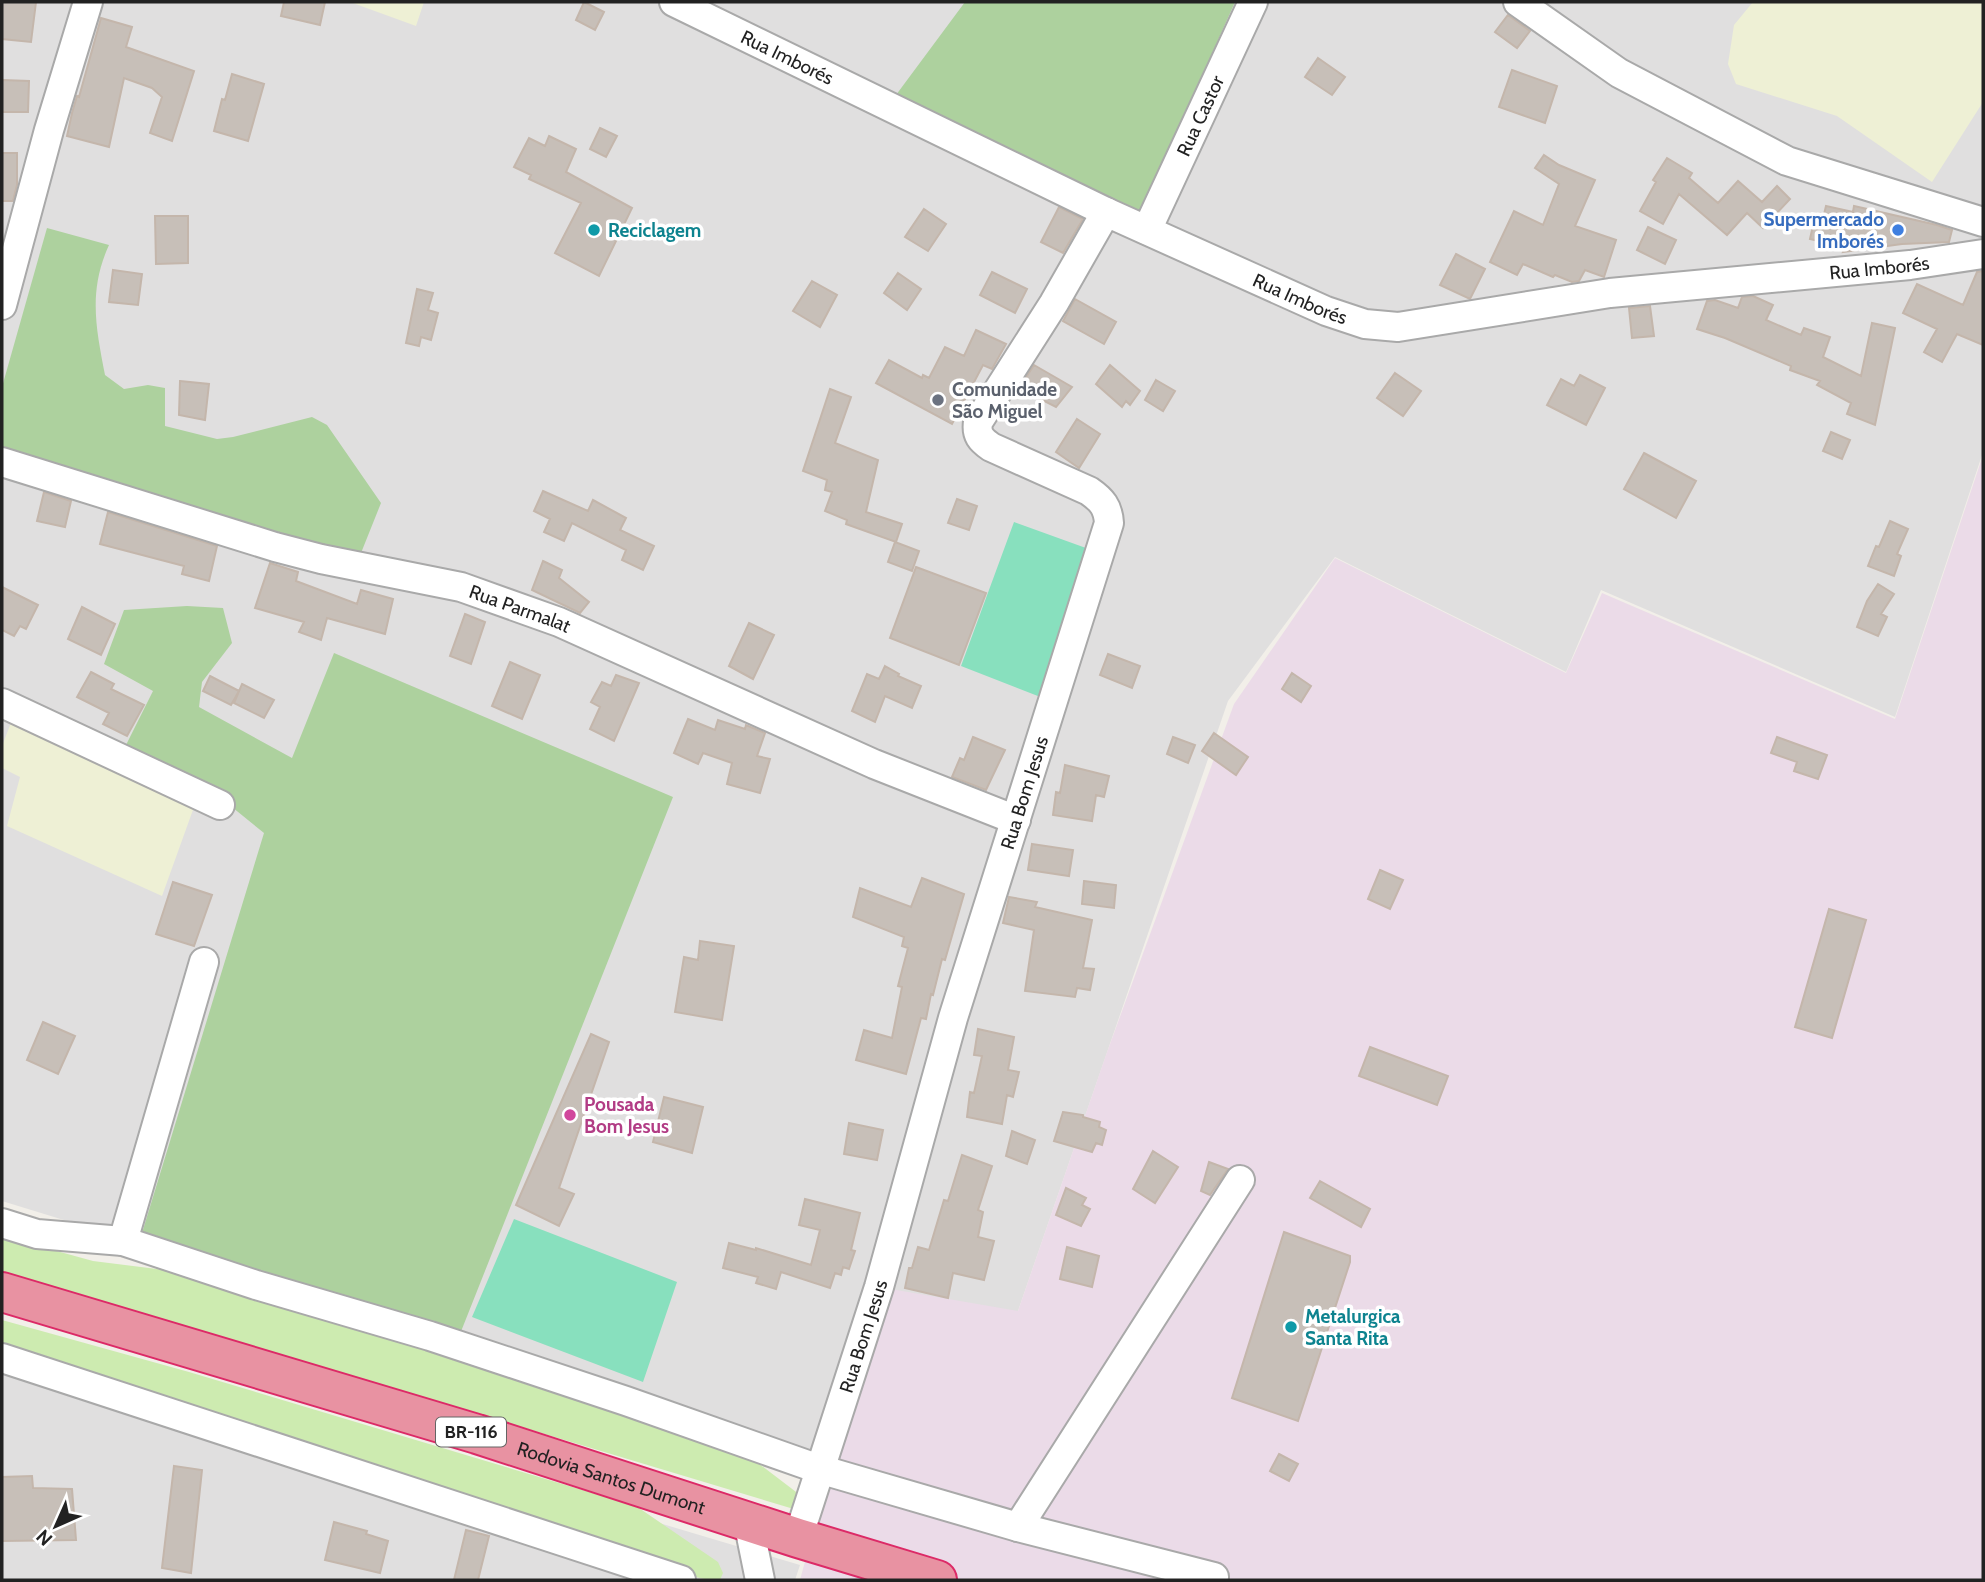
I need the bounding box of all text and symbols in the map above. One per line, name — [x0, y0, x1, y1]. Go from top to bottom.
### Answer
street label: Rua Imborés — [737, 25, 838, 89]
street label: Rua Castor — [1172, 72, 1229, 160]
place label: Supermercado Imborés — [1764, 208, 1884, 253]
place label: Reciclagem — [608, 219, 701, 242]
marker: Reciclagem — [586, 222, 602, 238]
marker: Supermercado Imborés — [1890, 222, 1906, 238]
street label: Rua Imborés — [1828, 251, 1931, 284]
street label: Rua Imborés — [1249, 268, 1350, 329]
place label: Comunidade São Miguel — [952, 378, 1057, 423]
marker: Comunidade São Miguel — [930, 392, 946, 408]
street label: Rua Parmalat — [466, 579, 575, 638]
street label: Rua Bom Jesus — [995, 733, 1053, 852]
place label: Pousada Bom Jesus — [584, 1093, 669, 1138]
marker: Pousada Bom Jesus — [562, 1107, 578, 1123]
street label: Rua Bom Jesus — [834, 1277, 892, 1396]
place label: Metalurgica Santa Rita — [1305, 1305, 1401, 1350]
marker: Metalurgica Santa Rita — [1283, 1319, 1299, 1335]
road number: BR-116 — [436, 1418, 506, 1447]
street label: Rodovia Santos Dumont — [514, 1436, 709, 1519]
north arrow — [21, 1491, 91, 1561]
text: N — [31, 1525, 57, 1551]

